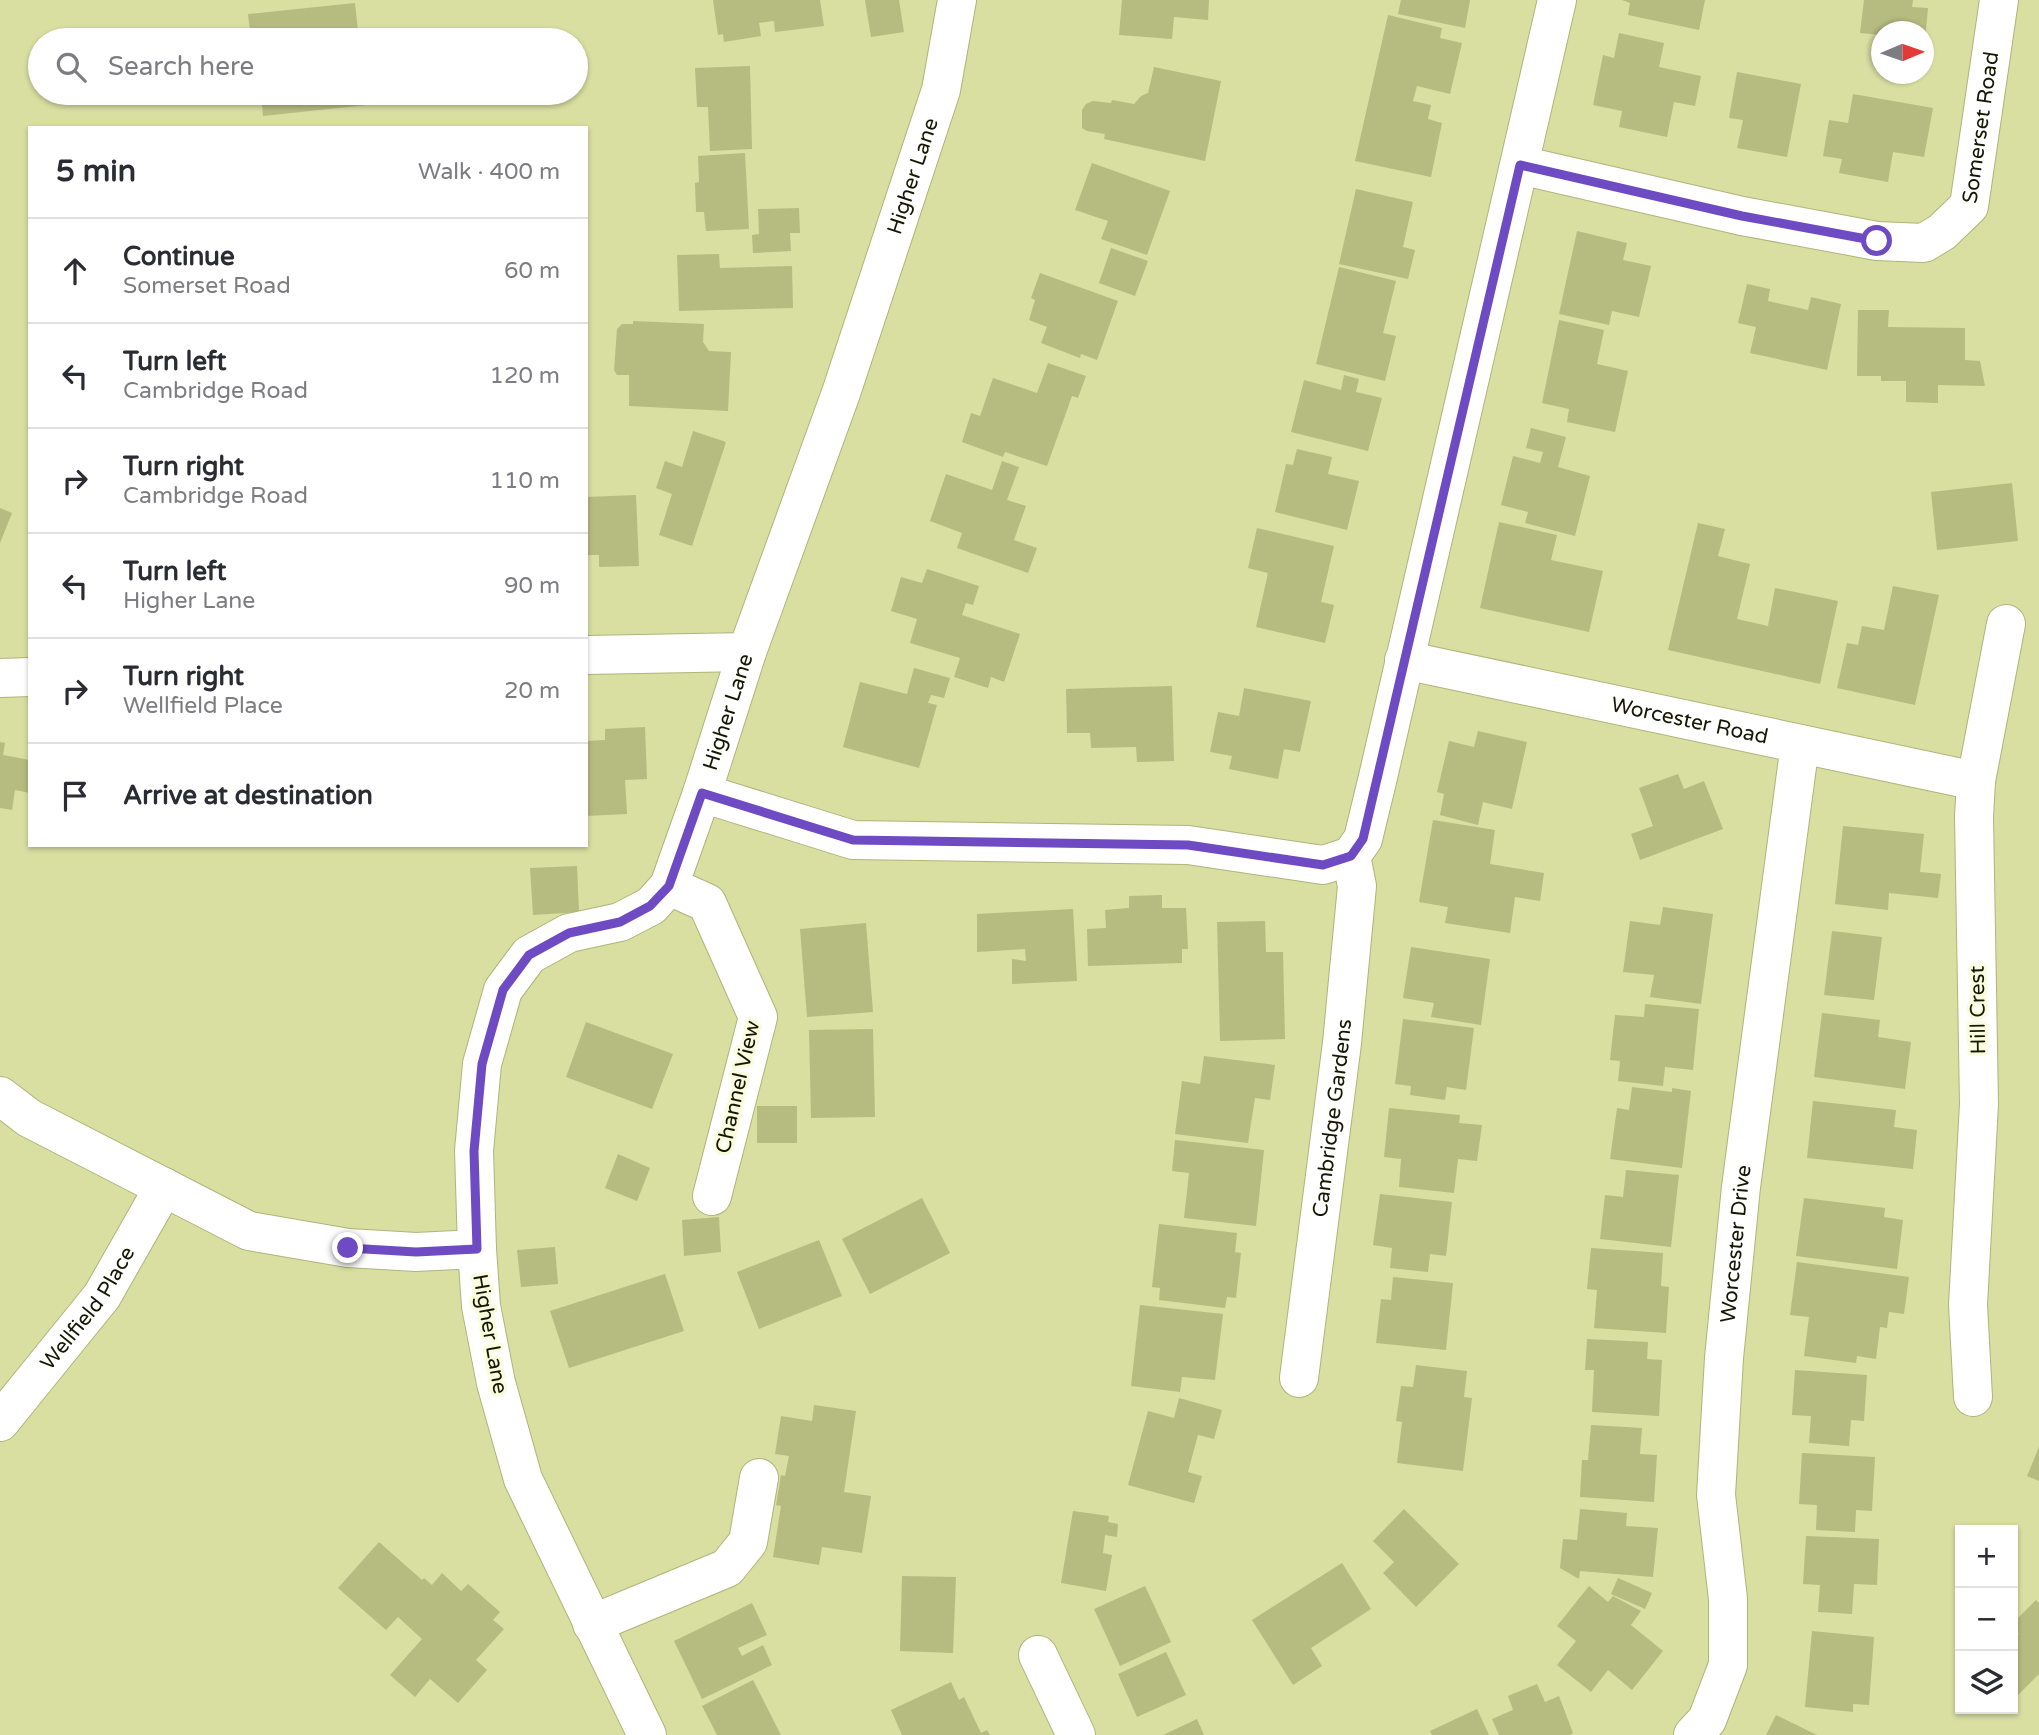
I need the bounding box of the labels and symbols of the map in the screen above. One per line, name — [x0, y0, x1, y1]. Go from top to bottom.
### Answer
north arrow — [1871, 21, 1934, 84]
street label: Somerset Road — [1957, 50, 2004, 205]
street label: Higher Lane — [882, 115, 943, 237]
route start — [1861, 225, 1892, 256]
street label: Higher Lane — [698, 650, 758, 773]
street label: Worcester Road — [1609, 692, 1770, 749]
street label: Hill Crest — [1965, 965, 1991, 1055]
street label: Channel View — [711, 1018, 765, 1156]
street label: Cambridge Gardens — [1307, 1018, 1357, 1219]
street label: Worcester Drive — [1715, 1163, 1756, 1324]
route end — [332, 1232, 363, 1263]
street label: Wellfield Place — [35, 1242, 140, 1375]
street label: Higher Lane — [467, 1272, 513, 1396]

